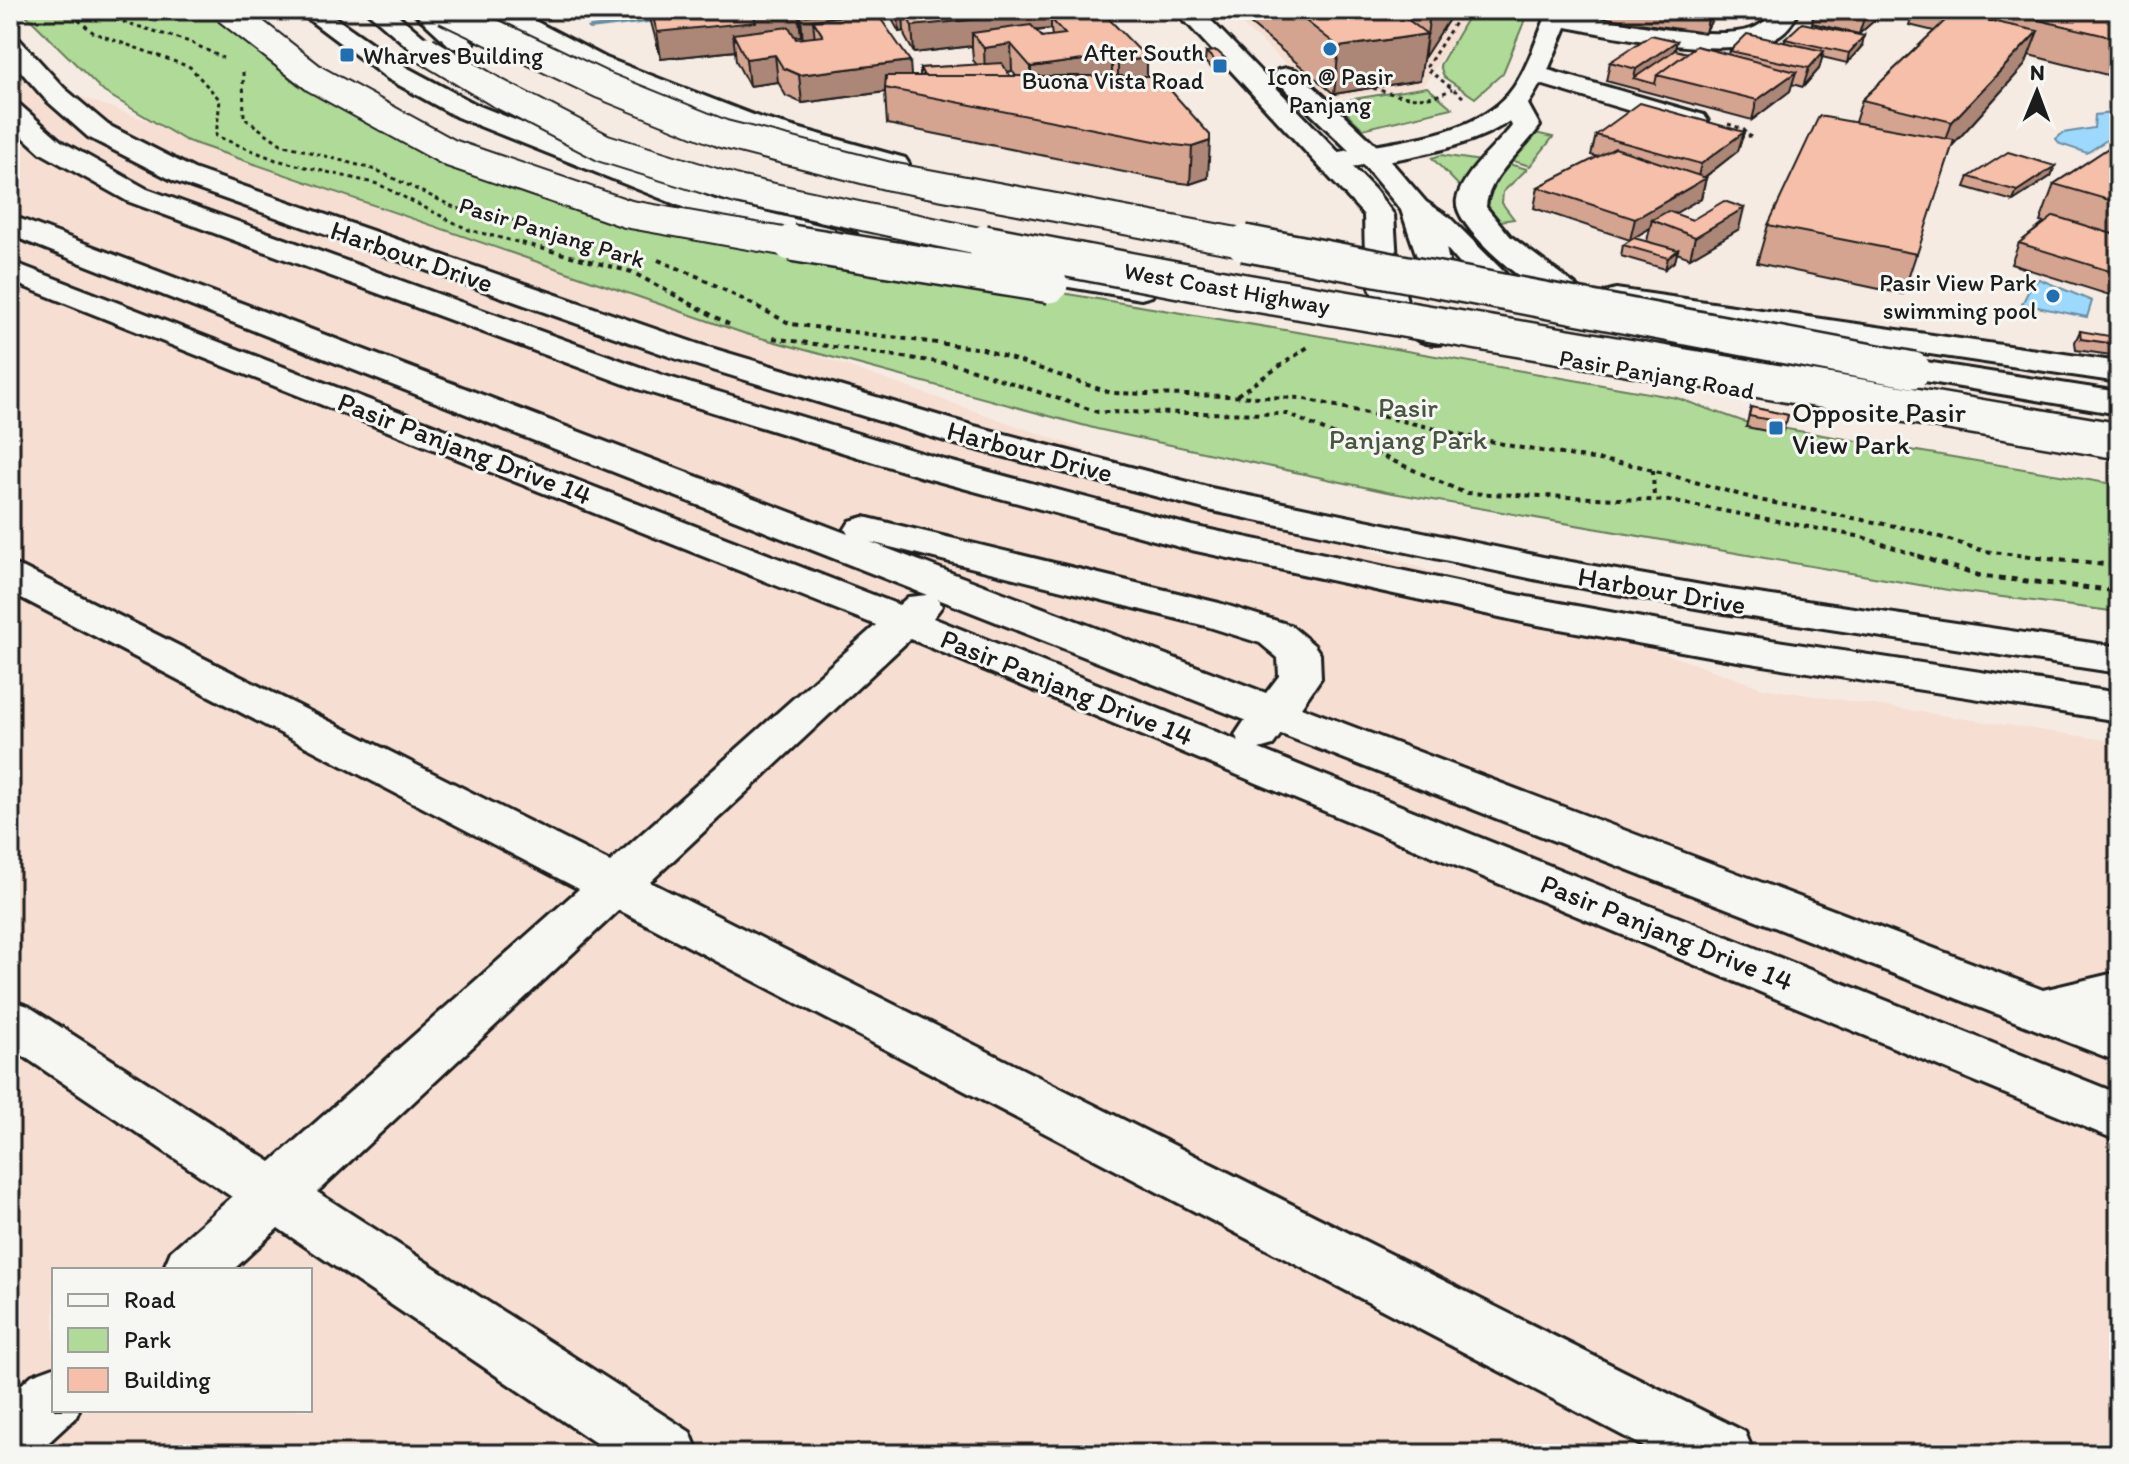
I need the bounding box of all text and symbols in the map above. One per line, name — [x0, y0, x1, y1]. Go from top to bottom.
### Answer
place label: After South Buona Vista Road — [1022, 38, 1204, 95]
marker: Icon @ Pasir Panjang — [1321, 40, 1339, 58]
place label: Wharves Building — [363, 41, 544, 70]
marker: Wharves Building — [338, 46, 356, 64]
north arrow — [1997, 52, 2077, 132]
marker: After South Buona Vista Road — [1211, 57, 1229, 75]
text: N — [2030, 59, 2045, 86]
place label: Icon @ Pasir Panjang — [1267, 62, 1393, 119]
street label: Pasir Panjang Park — [456, 190, 648, 274]
street label: Harbour Drive — [326, 212, 498, 300]
street label: West Coast Highway — [1122, 256, 1332, 320]
place label: Pasir View Park swimming pool — [1879, 268, 2037, 325]
marker: Pasir View Park swimming pool — [2044, 287, 2062, 305]
street label: Pasir Panjang Road — [1557, 343, 1757, 405]
street label: Pasir Panjang Drive 14 — [333, 384, 597, 512]
park label: Pasir Panjang Park — [1329, 390, 1488, 456]
place label: Opposite Pasir View Park — [1792, 395, 1966, 461]
street label: Harbour Drive — [944, 413, 1116, 489]
marker: Opposite Pasir View Park — [1767, 419, 1785, 437]
street label: Harbour Drive — [1575, 559, 1749, 621]
street label: Pasir Panjang Drive 14 — [936, 621, 1198, 753]
street label: Pasir Panjang Drive 14 — [1536, 866, 1798, 998]
legend — [52, 1268, 312, 1412]
text: Road — [124, 1285, 176, 1314]
text: Park — [124, 1325, 171, 1354]
text: Building — [124, 1365, 211, 1394]

